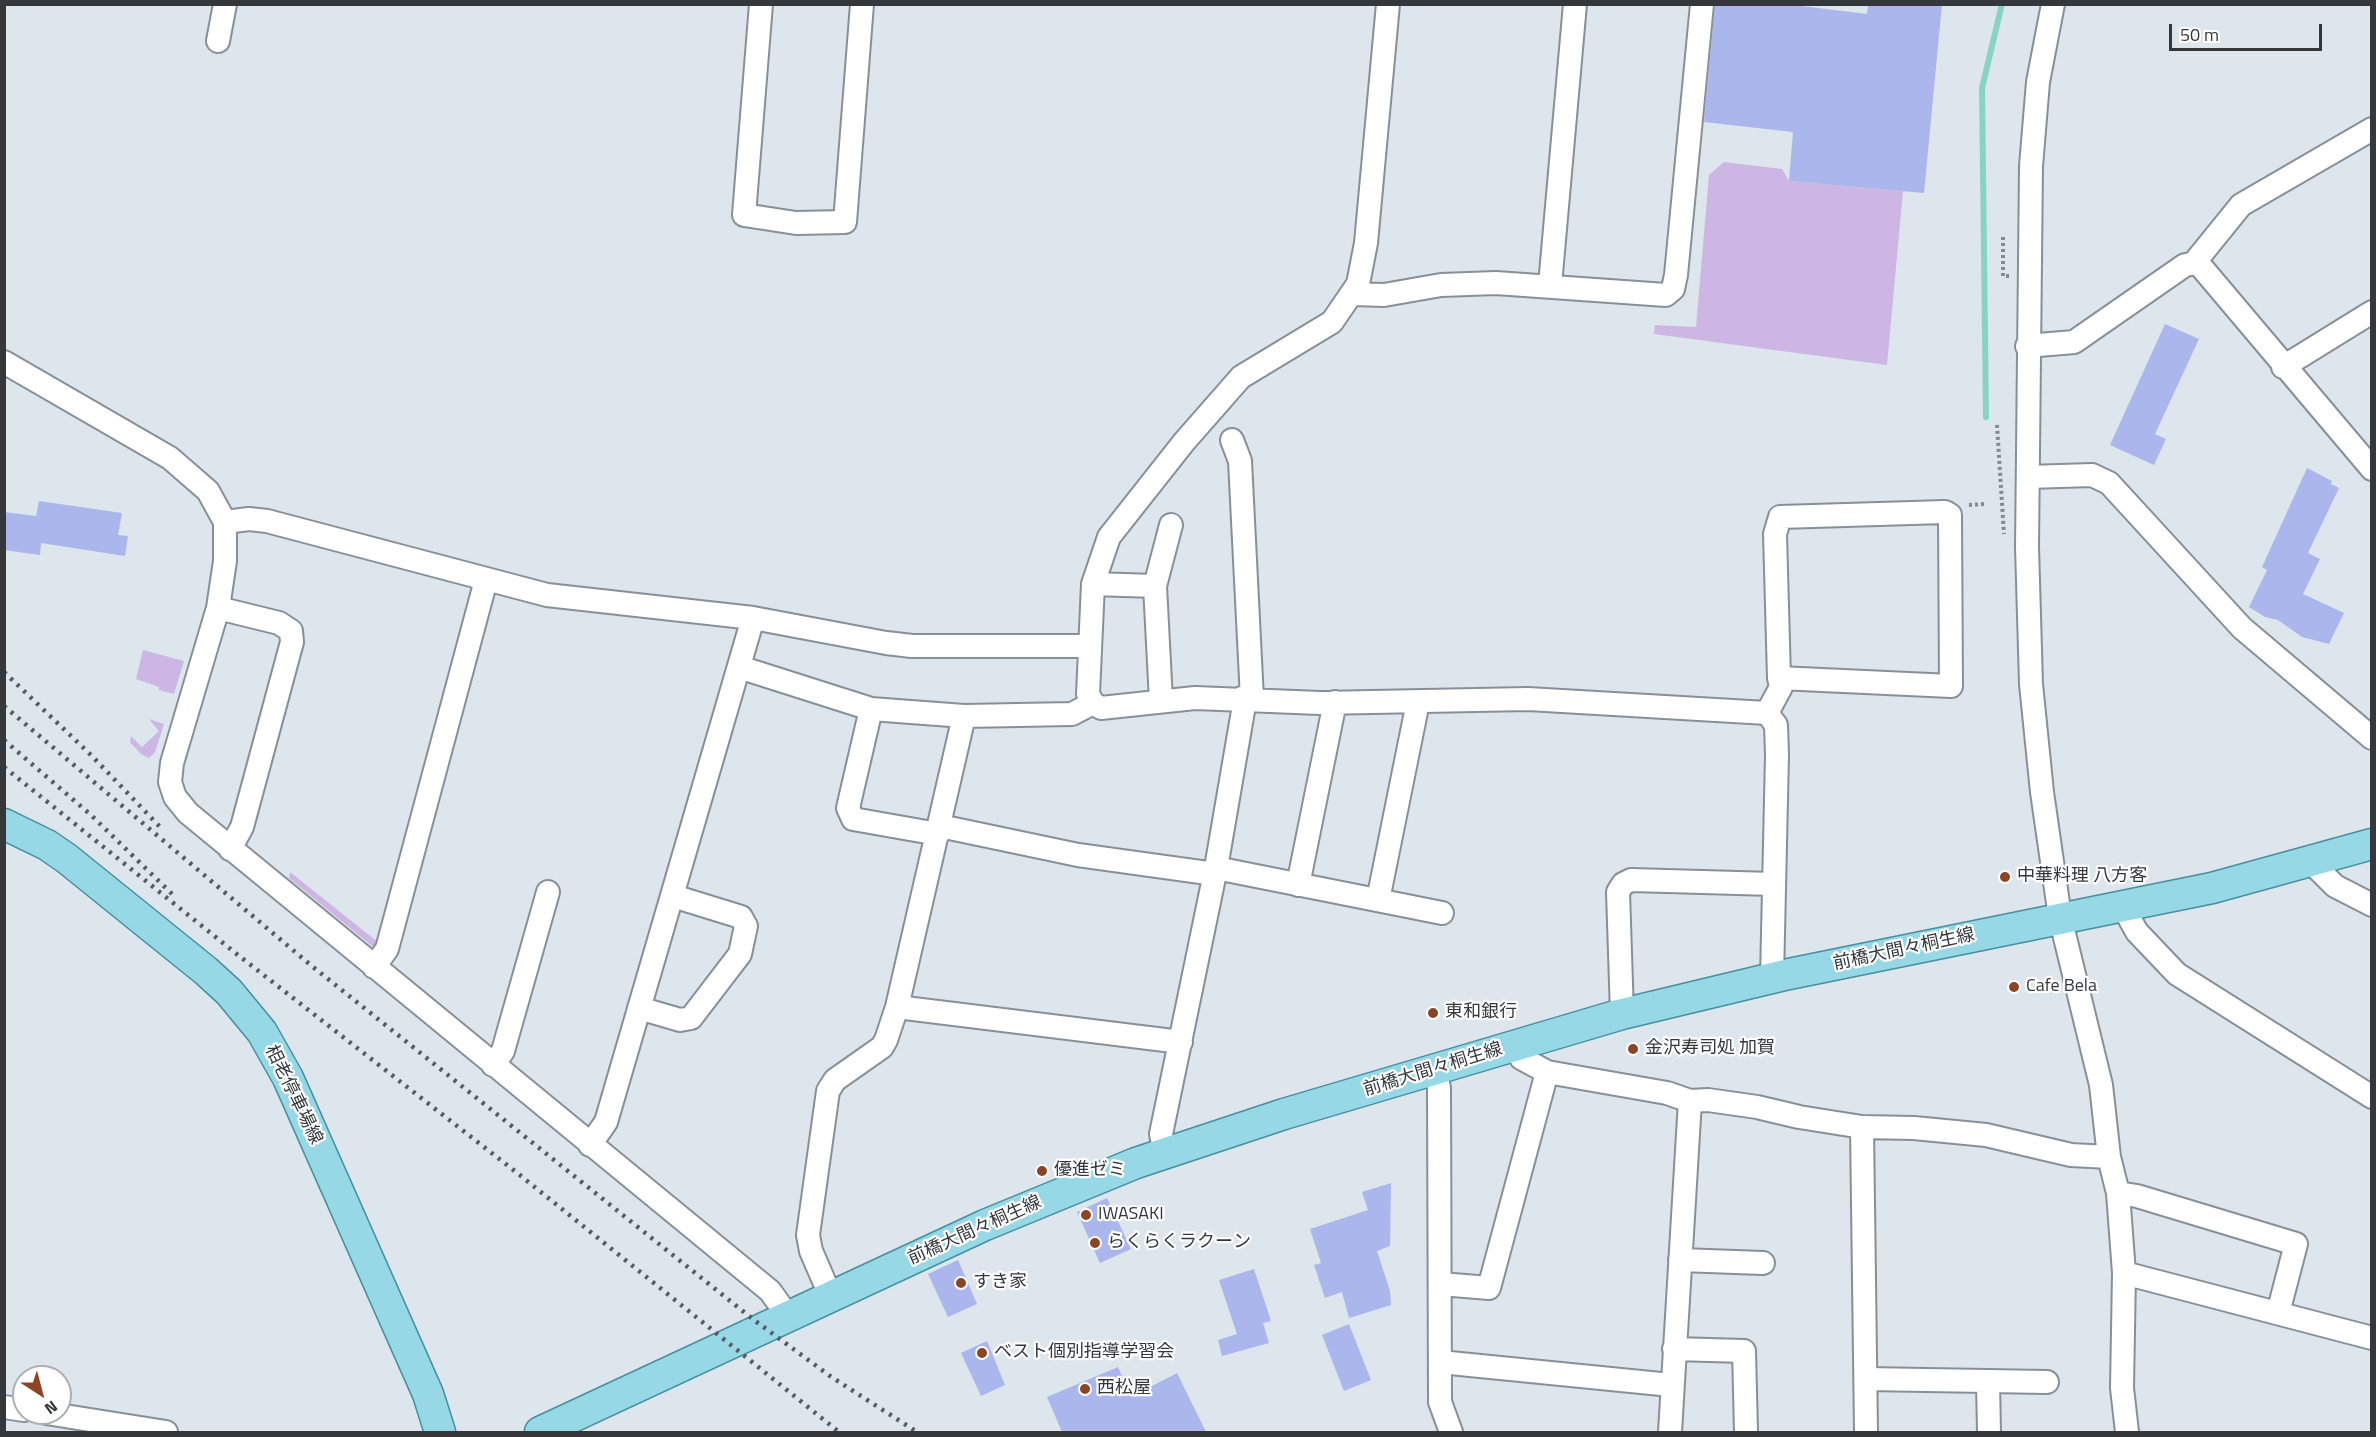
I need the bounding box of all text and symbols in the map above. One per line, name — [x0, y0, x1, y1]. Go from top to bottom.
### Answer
scale bar — [2172, 12, 2325, 50]
text: 50 m — [2180, 21, 2219, 48]
place label: 中華料理 八方客 — [2017, 866, 2147, 888]
marker: 中華料理 八方客 — [1998, 870, 2012, 884]
street label: 前橋大間々桐生線 — [1831, 924, 1977, 976]
place label: Cafe Bela — [2026, 976, 2097, 998]
marker: Cafe Bela — [2007, 980, 2021, 994]
place label: 東和銀行 — [1445, 1002, 1517, 1024]
marker: 東和銀行 — [1426, 1006, 1440, 1020]
place label: 金沢寿司処 加賀 — [1645, 1038, 1775, 1060]
street label: 前橋大間々桐生線 — [1361, 1039, 1505, 1101]
street label: 相老停車場線 — [260, 1042, 326, 1148]
marker: 金沢寿司処 加賀 — [1626, 1042, 1640, 1056]
place label: 優進ゼミ — [1054, 1160, 1126, 1182]
marker: 優進ゼミ — [1035, 1164, 1049, 1178]
street label: 前橋大間々桐生線 — [905, 1192, 1045, 1270]
place label: IWASAKI — [1098, 1204, 1164, 1226]
marker: IWASAKI — [1079, 1208, 1093, 1222]
place label: らくらくラクーン — [1107, 1232, 1251, 1254]
marker: らくらくラクーン — [1088, 1236, 1102, 1250]
place label: すき家 — [973, 1272, 1027, 1294]
marker: すき家 — [954, 1276, 968, 1290]
place label: ベスト個別指導学習会 — [994, 1342, 1174, 1364]
marker: ベスト個別指導学習会 — [975, 1346, 989, 1360]
north arrow — [12, 1365, 72, 1425]
place label: 西松屋 — [1097, 1378, 1151, 1400]
marker: 西松屋 — [1078, 1382, 1092, 1396]
text: N — [40, 1395, 63, 1421]

